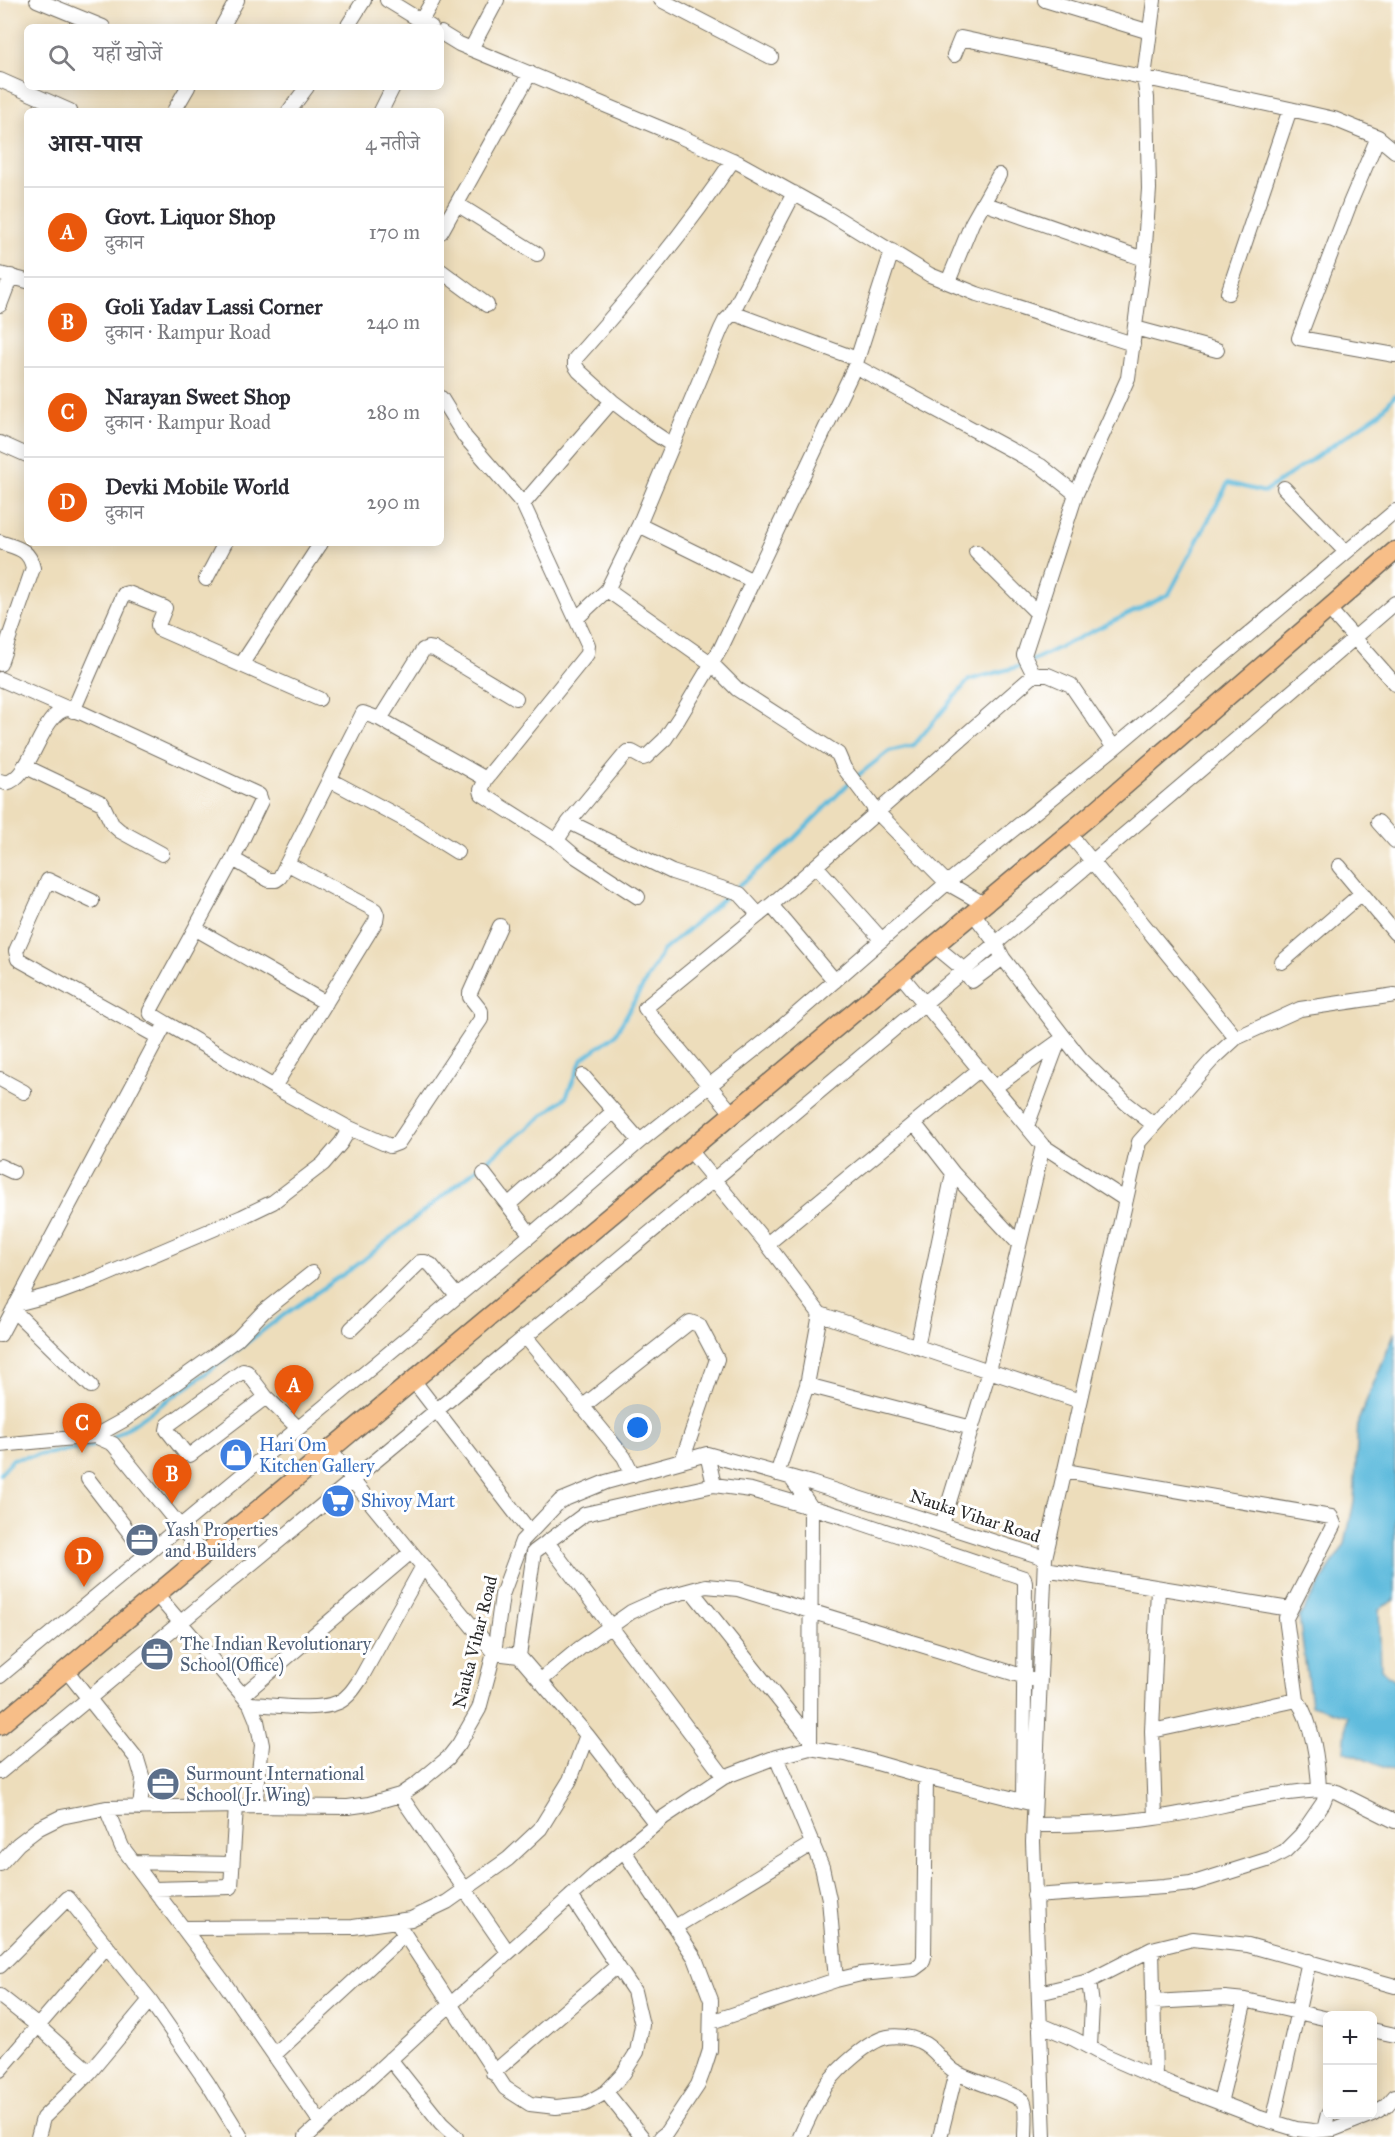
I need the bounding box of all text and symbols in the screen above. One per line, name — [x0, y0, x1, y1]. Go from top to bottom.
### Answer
search box — [24, 24, 444, 90]
text: यहाँ खोजें — [93, 40, 162, 67]
icon: search — [45, 41, 78, 74]
text: आस-पास — [48, 127, 141, 159]
text: 4 नतीजे — [365, 131, 420, 155]
text: Govt. Liquor Shop — [105, 203, 276, 230]
text: A — [61, 220, 74, 244]
text: 170 m — [369, 220, 420, 244]
text: दुकान — [105, 230, 144, 254]
text: Goli Yadav Lassi Corner — [105, 293, 323, 320]
text: B — [61, 310, 74, 334]
text: 240 m — [366, 310, 420, 334]
text: दुकान · Rampur Road — [105, 320, 271, 344]
text: Narayan Sweet Shop — [105, 383, 291, 410]
text: C — [61, 400, 74, 424]
text: 280 m — [367, 400, 420, 424]
text: दुकान · Rampur Road — [105, 410, 271, 434]
text: Devki Mobile World — [105, 473, 289, 500]
text: D — [60, 490, 75, 514]
text: 290 m — [367, 490, 420, 514]
text: दुकान — [105, 500, 144, 524]
pin: A — [274, 1366, 314, 1415]
pin: C — [62, 1404, 101, 1453]
your location — [623, 1413, 652, 1442]
place label: Hari Om Kitchen Gallery — [259, 1434, 375, 1477]
shop icon: Hari Om Kitchen Gallery — [218, 1437, 254, 1473]
pin: B — [152, 1454, 192, 1504]
supermarket icon: Shivoy Mart — [320, 1483, 356, 1519]
street label: Nauka Vihar Road — [907, 1485, 1043, 1547]
place label: Shivoy Mart — [361, 1490, 456, 1512]
place label: Yash Properties and Builders — [165, 1519, 278, 1562]
office icon: Yash Properties and Builders — [124, 1522, 160, 1558]
pin: D — [64, 1538, 104, 1587]
street label: Nauka Vihar Road — [448, 1573, 502, 1711]
place label: The Indian Revolutionary School(Office) — [180, 1633, 372, 1677]
office icon: The Indian Revolutionary School(Office) — [139, 1636, 175, 1672]
place label: Surmount International School(Jr. Wing) — [186, 1763, 365, 1807]
office icon: Surmount International School(Jr. Wing) — [145, 1766, 181, 1802]
map controls — [1323, 2011, 1377, 2119]
button: + — [1323, 2011, 1377, 2065]
button: − — [1323, 2065, 1377, 2119]

